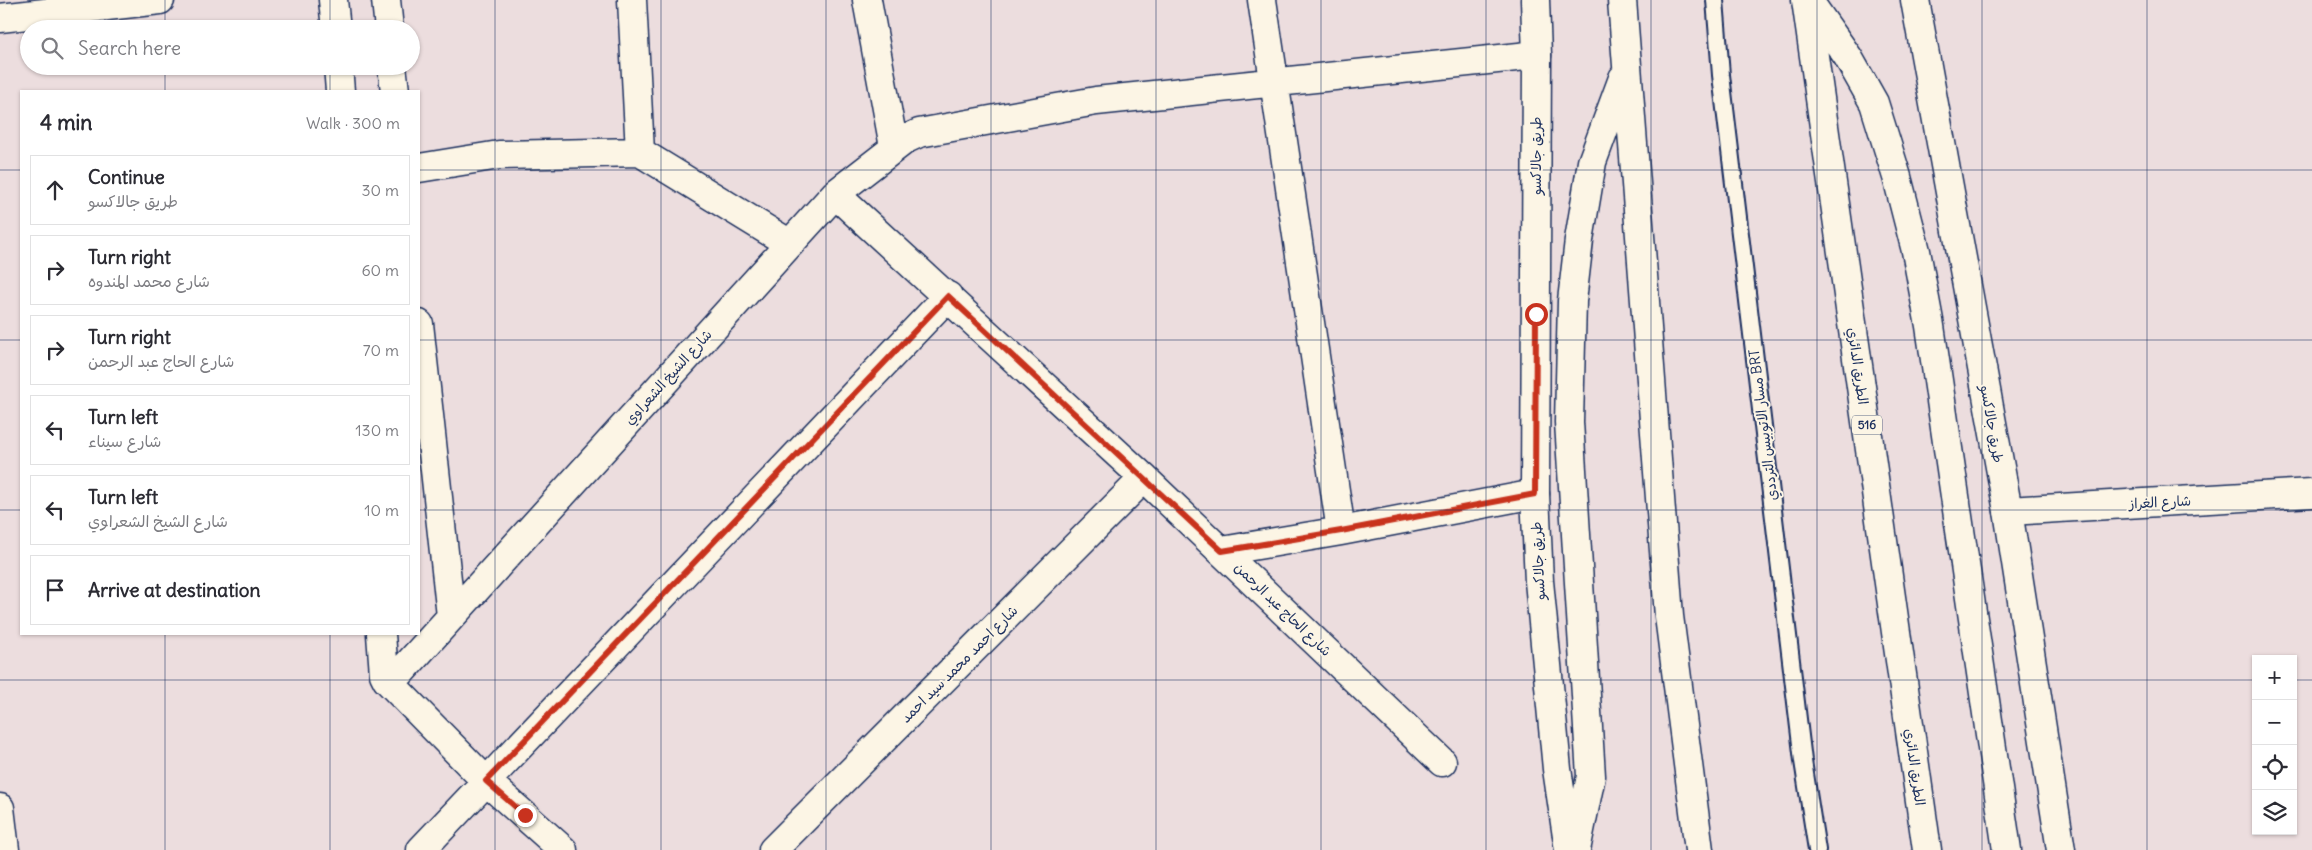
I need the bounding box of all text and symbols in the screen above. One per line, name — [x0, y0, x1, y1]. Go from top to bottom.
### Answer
search box — [20, 20, 420, 75]
icon: search — [38, 34, 66, 62]
text: Search here — [78, 36, 181, 60]
text: 4 min — [40, 109, 92, 136]
text: Walk · 300 m — [306, 113, 400, 133]
street label: طريق جالاكسو — [1527, 117, 1545, 196]
text: Continue — [88, 165, 165, 189]
icon: ahead — [41, 176, 69, 204]
text: 30 m — [362, 180, 399, 200]
text: طريق جالاكسو — [88, 191, 178, 211]
text: Turn right — [88, 245, 171, 269]
icon: right — [41, 256, 69, 284]
text: 60 m — [361, 260, 399, 280]
text: شارع محمد المندوه — [88, 271, 210, 291]
route start — [1525, 303, 1548, 326]
text: Turn right — [88, 325, 171, 349]
street label: شارع الشيخ الشعراوي — [620, 325, 717, 430]
street label: الطريق الدائري — [1842, 326, 1872, 406]
icon: right — [41, 336, 69, 364]
text: 70 m — [363, 340, 399, 360]
street label: مسار الاتوبيس الترددي BRT — [1745, 348, 1783, 502]
text: شارع الحاج عبد الرحمن — [88, 351, 234, 371]
street label: طريق جالاكسو — [1976, 383, 2008, 464]
text: Turn left — [88, 405, 158, 429]
icon: left — [41, 416, 69, 444]
road number: 516 — [1852, 416, 1882, 434]
text: 130 m — [355, 420, 399, 440]
text: شارع سيناء — [88, 431, 161, 451]
text: Turn left — [88, 485, 158, 509]
street label: شارع الغراز — [2127, 491, 2192, 514]
icon: left — [41, 496, 69, 524]
text: 10 m — [364, 500, 399, 520]
text: شارع الشيخ الشعراوي — [88, 511, 228, 531]
street label: طريق جالاكسو — [1527, 521, 1549, 602]
street label: شارع الحاج عبد الرحمن — [1230, 558, 1335, 661]
icon: arrive — [41, 576, 69, 604]
text: Arrive at destination — [88, 578, 261, 602]
street label: شارع احمد محمد سيد احمد — [896, 601, 1022, 727]
map controls — [2252, 655, 2297, 835]
button: + — [2252, 655, 2297, 700]
button: − — [2252, 700, 2297, 745]
street label: الطريق الدائري — [1899, 727, 1929, 807]
button: locate — [2252, 745, 2297, 790]
button: layers — [2252, 790, 2297, 835]
route end — [514, 804, 537, 827]

